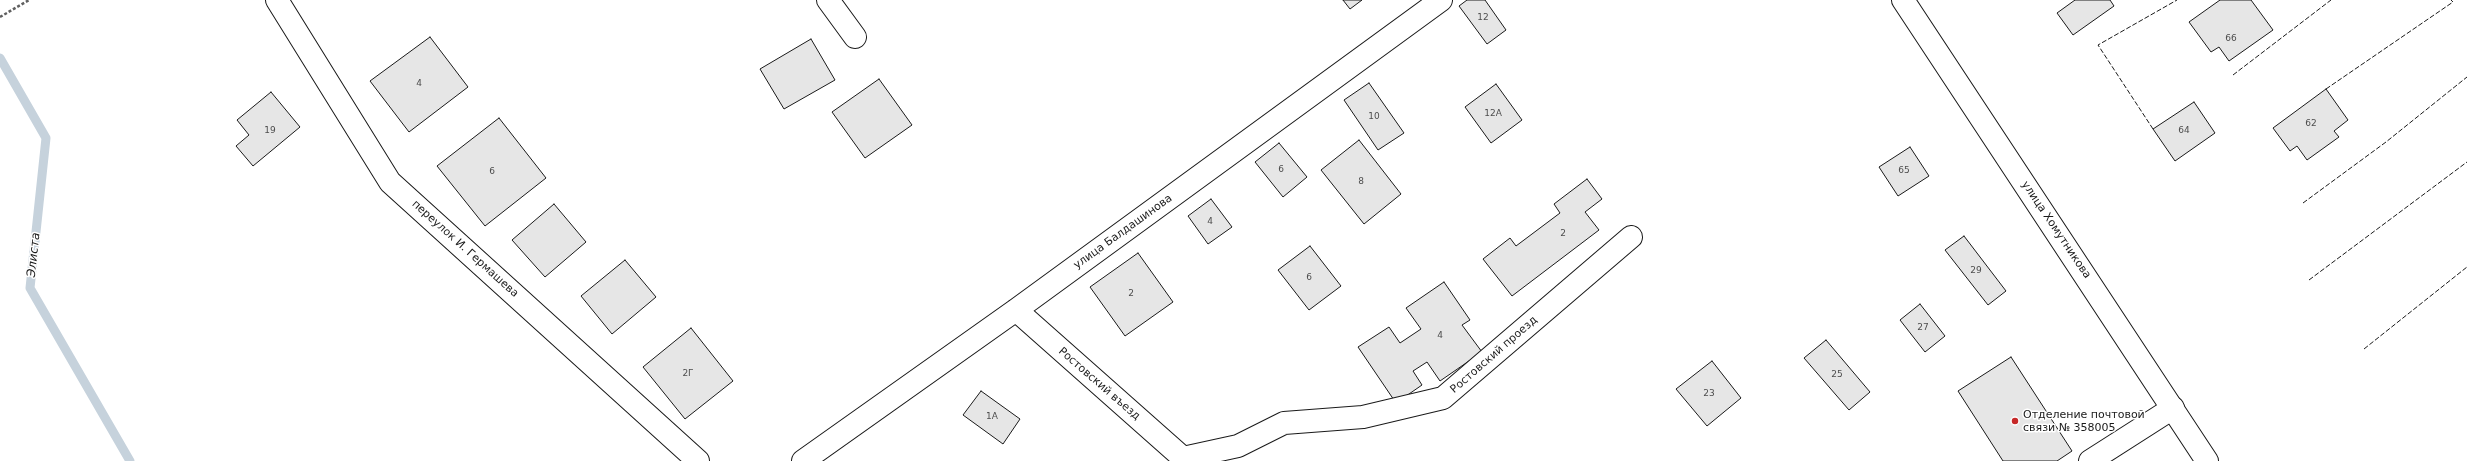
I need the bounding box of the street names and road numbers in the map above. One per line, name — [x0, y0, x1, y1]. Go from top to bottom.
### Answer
street label: улица Хомутникова — [2018, 179, 2094, 281]
street label: улица Балдашинова — [1071, 192, 1175, 272]
street label: переулок И. Гермашева — [409, 198, 521, 300]
street label: Ростовский проезд — [1448, 314, 1540, 396]
street label: Ростовский въезд — [1055, 345, 1143, 423]

